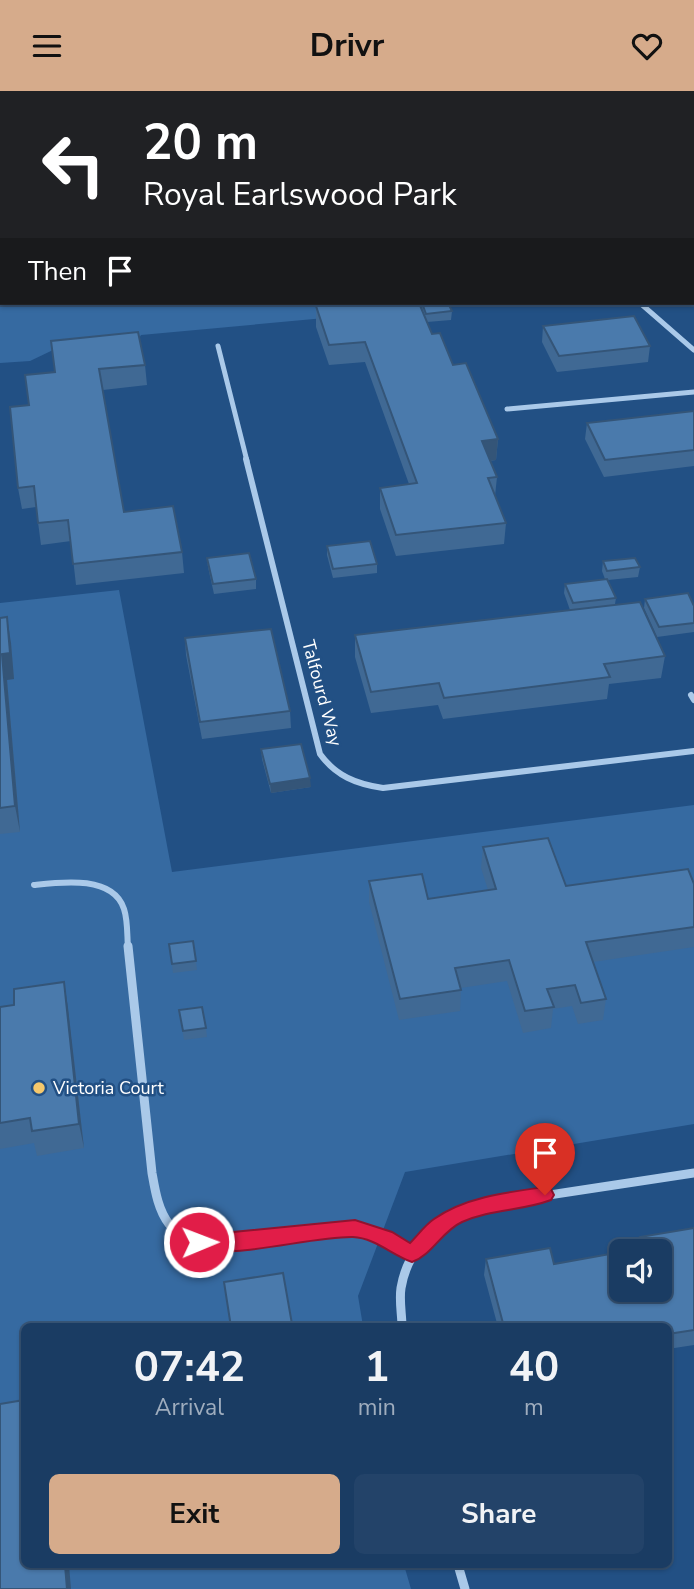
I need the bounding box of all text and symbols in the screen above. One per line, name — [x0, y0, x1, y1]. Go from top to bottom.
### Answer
text: Drivr — [310, 24, 384, 67]
icon: menu — [28, 27, 66, 65]
icon: heart — [628, 27, 666, 65]
text: 20 m — [143, 109, 258, 176]
icon: left — [28, 119, 119, 210]
text: Royal Earlswood Park — [143, 173, 457, 216]
icon: arrive — [101, 252, 139, 290]
text: Then — [28, 254, 87, 289]
street label: Talfourd Way — [296, 637, 348, 749]
place label: Victoria Court — [52, 1076, 164, 1100]
marker: Victoria Court — [31, 1080, 47, 1096]
pin — [515, 1123, 575, 1195]
icon: arrive — [526, 1134, 564, 1172]
position arrow — [162, 1205, 236, 1279]
map controls — [609, 1239, 672, 1302]
button: sound — [609, 1239, 672, 1302]
text: 07:42 — [134, 1339, 245, 1396]
text: 1 — [364, 1339, 389, 1396]
text: 40 — [509, 1339, 559, 1396]
text: Arrival — [155, 1392, 224, 1423]
text: min — [358, 1392, 396, 1423]
text: m — [524, 1392, 544, 1423]
button: Exit — [49, 1474, 340, 1554]
button: Share — [354, 1474, 644, 1554]

